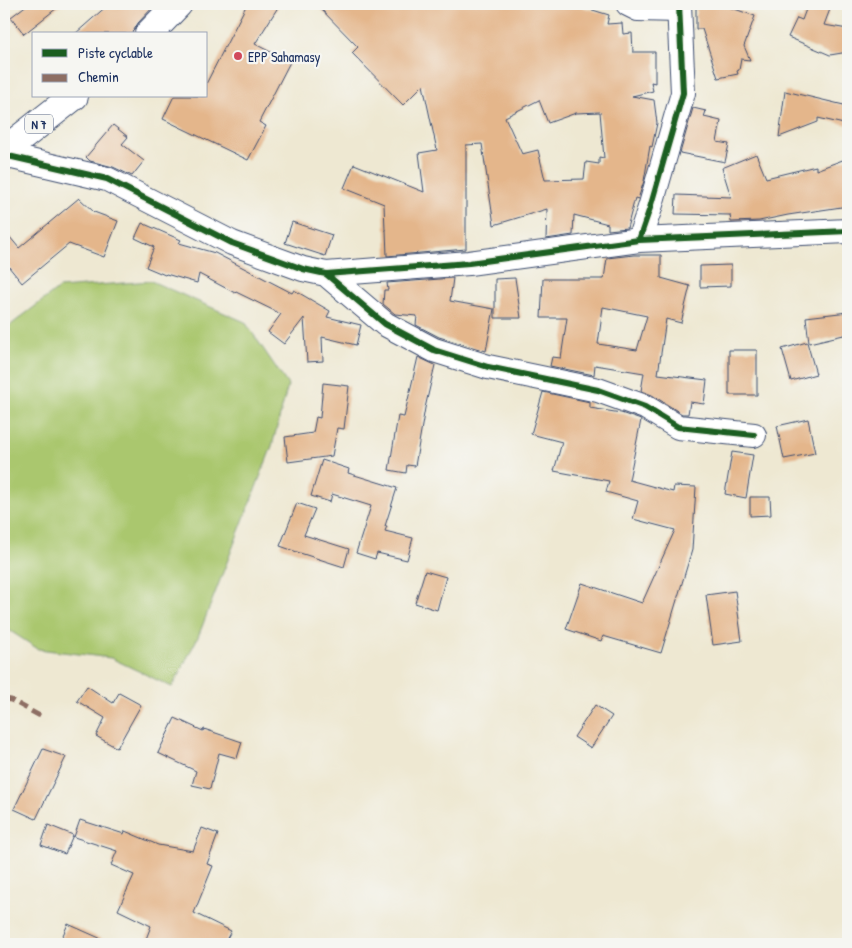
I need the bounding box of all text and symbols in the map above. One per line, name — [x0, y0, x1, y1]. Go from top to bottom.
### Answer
legend — [32, 32, 208, 98]
text: Piste cyclable — [78, 42, 153, 63]
place label: EPP Sahamasy — [248, 47, 321, 67]
marker: EPP Sahamasy — [232, 50, 244, 62]
text: Chemin — [78, 66, 119, 87]
road number: N 7 — [25, 115, 53, 134]

